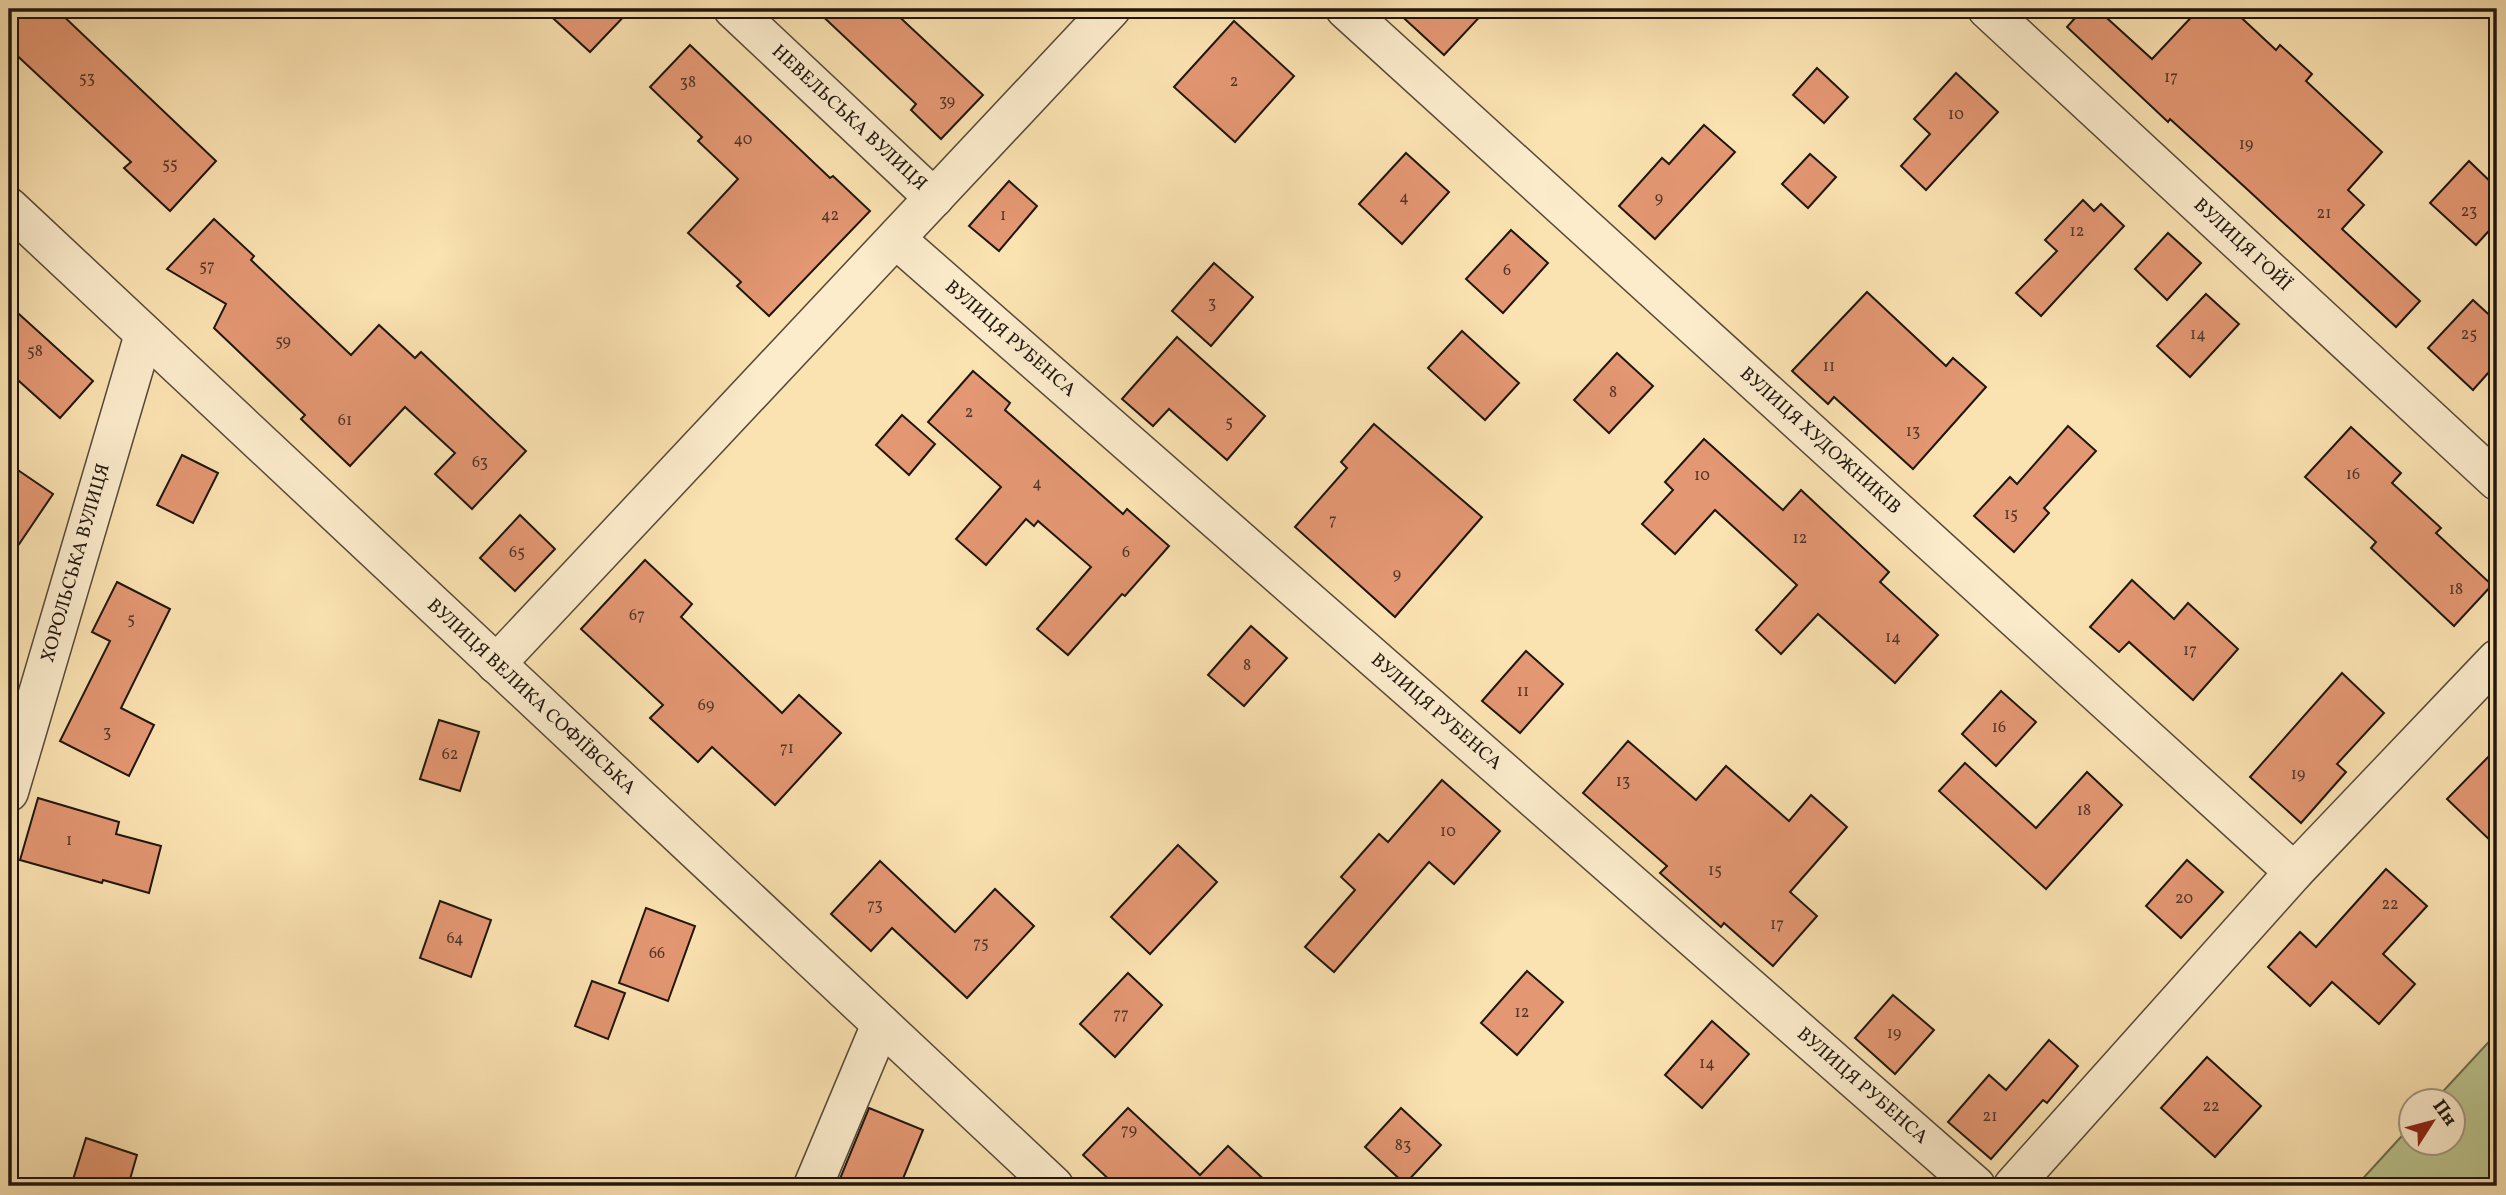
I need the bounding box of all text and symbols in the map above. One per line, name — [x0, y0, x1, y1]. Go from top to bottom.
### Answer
street label: НЕВЕЛЬСЬКА ВУЛИЦЯ — [766, 39, 932, 197]
house number: 17 — [2164, 67, 2178, 89]
house number: 53 — [79, 68, 95, 90]
house number: 2 — [1230, 71, 1238, 93]
house number: 38 — [680, 72, 696, 94]
house number: 39 — [939, 91, 955, 113]
house number: 10 — [1948, 104, 1964, 126]
house number: 40 — [734, 129, 752, 151]
house number: 19 — [2239, 134, 2253, 156]
house number: 55 — [162, 154, 178, 176]
house number: 4 — [1399, 187, 1409, 209]
house number: 9 — [1655, 188, 1663, 210]
street label: ВУЛИЦЯ ГОЙЇ — [2187, 193, 2297, 297]
house number: 23 — [2461, 201, 2477, 223]
house number: 21 — [2317, 203, 2331, 225]
house number: 42 — [821, 205, 839, 227]
house number: 1 — [1000, 205, 1006, 227]
house number: 12 — [2070, 221, 2084, 243]
house number: 57 — [199, 256, 215, 278]
house number: 6 — [1503, 260, 1511, 282]
street label: ВУЛИЦЯ РУБЕНСА — [939, 275, 1081, 403]
house number: 3 — [1208, 293, 1216, 315]
house number: 14 — [2190, 324, 2206, 346]
house number: 25 — [2461, 324, 2477, 346]
house number: 59 — [275, 331, 291, 353]
house number: 58 — [27, 341, 43, 363]
house number: 11 — [1823, 356, 1835, 378]
street label: ВУЛИЦЯ ХУДОЖНИКІВ — [1734, 361, 1906, 521]
house number: 8 — [1609, 382, 1617, 404]
house number: 2 — [965, 402, 973, 424]
house number: 61 — [338, 410, 352, 432]
house number: 5 — [1225, 412, 1233, 434]
house number: 13 — [1906, 421, 1920, 443]
house number: 63 — [472, 452, 488, 474]
street label: ХОРОЛЬСЬКА ВУЛИЦЯ — [35, 460, 117, 666]
house number: 16 — [2346, 464, 2360, 486]
house number: 10 — [1694, 465, 1710, 487]
house number: 4 — [1032, 473, 1042, 495]
house number: 15 — [2004, 504, 2018, 526]
house number: 7 — [1329, 510, 1337, 532]
house number: 12 — [1793, 528, 1807, 550]
house number: 65 — [509, 542, 525, 564]
house number: 6 — [1122, 542, 1130, 564]
house number: 9 — [1393, 564, 1401, 586]
house number: 18 — [2449, 579, 2463, 601]
street label: ВУЛИЦЯ ВЕЛИКА СОФІЇВСЬКА — [421, 593, 641, 801]
house number: 67 — [629, 605, 645, 627]
house number: 5 — [127, 609, 135, 631]
house number: 14 — [1885, 627, 1901, 649]
house number: 17 — [2183, 640, 2197, 662]
street label: ВУЛИЦЯ РУБЕНСА — [1365, 648, 1507, 776]
house number: 8 — [1243, 655, 1251, 677]
house number: 11 — [1517, 681, 1529, 703]
house number: 69 — [698, 695, 714, 717]
house number: 16 — [1992, 717, 2006, 739]
house number: 3 — [103, 722, 111, 744]
house number: 71 — [780, 738, 794, 760]
house number: 62 — [442, 744, 458, 766]
house number: 19 — [2291, 764, 2305, 786]
house number: 13 — [1616, 771, 1630, 793]
house number: 18 — [2077, 800, 2091, 822]
house number: 10 — [1440, 821, 1456, 843]
house number: 1 — [66, 830, 72, 852]
house number: 15 — [1708, 860, 1722, 882]
house number: 20 — [2175, 888, 2193, 910]
house number: 22 — [2381, 894, 2399, 916]
house number: 73 — [867, 895, 883, 917]
house number: 17 — [1770, 914, 1784, 936]
house number: 64 — [446, 928, 464, 950]
house number: 75 — [973, 933, 989, 955]
house number: 66 — [649, 943, 665, 965]
house number: 12 — [1515, 1002, 1529, 1024]
house number: 77 — [1113, 1004, 1129, 1026]
street label: ВУЛИЦЯ РУБЕНСА — [1791, 1022, 1933, 1150]
house number: 19 — [1887, 1023, 1901, 1045]
house number: 14 — [1699, 1053, 1715, 1075]
north arrow — [2398, 1086, 2468, 1156]
text: Пн — [2426, 1095, 2463, 1132]
house number: 22 — [2202, 1096, 2220, 1118]
house number: 21 — [1983, 1106, 1997, 1128]
house number: 79 — [1121, 1120, 1137, 1142]
house number: 83 — [1395, 1135, 1411, 1157]

